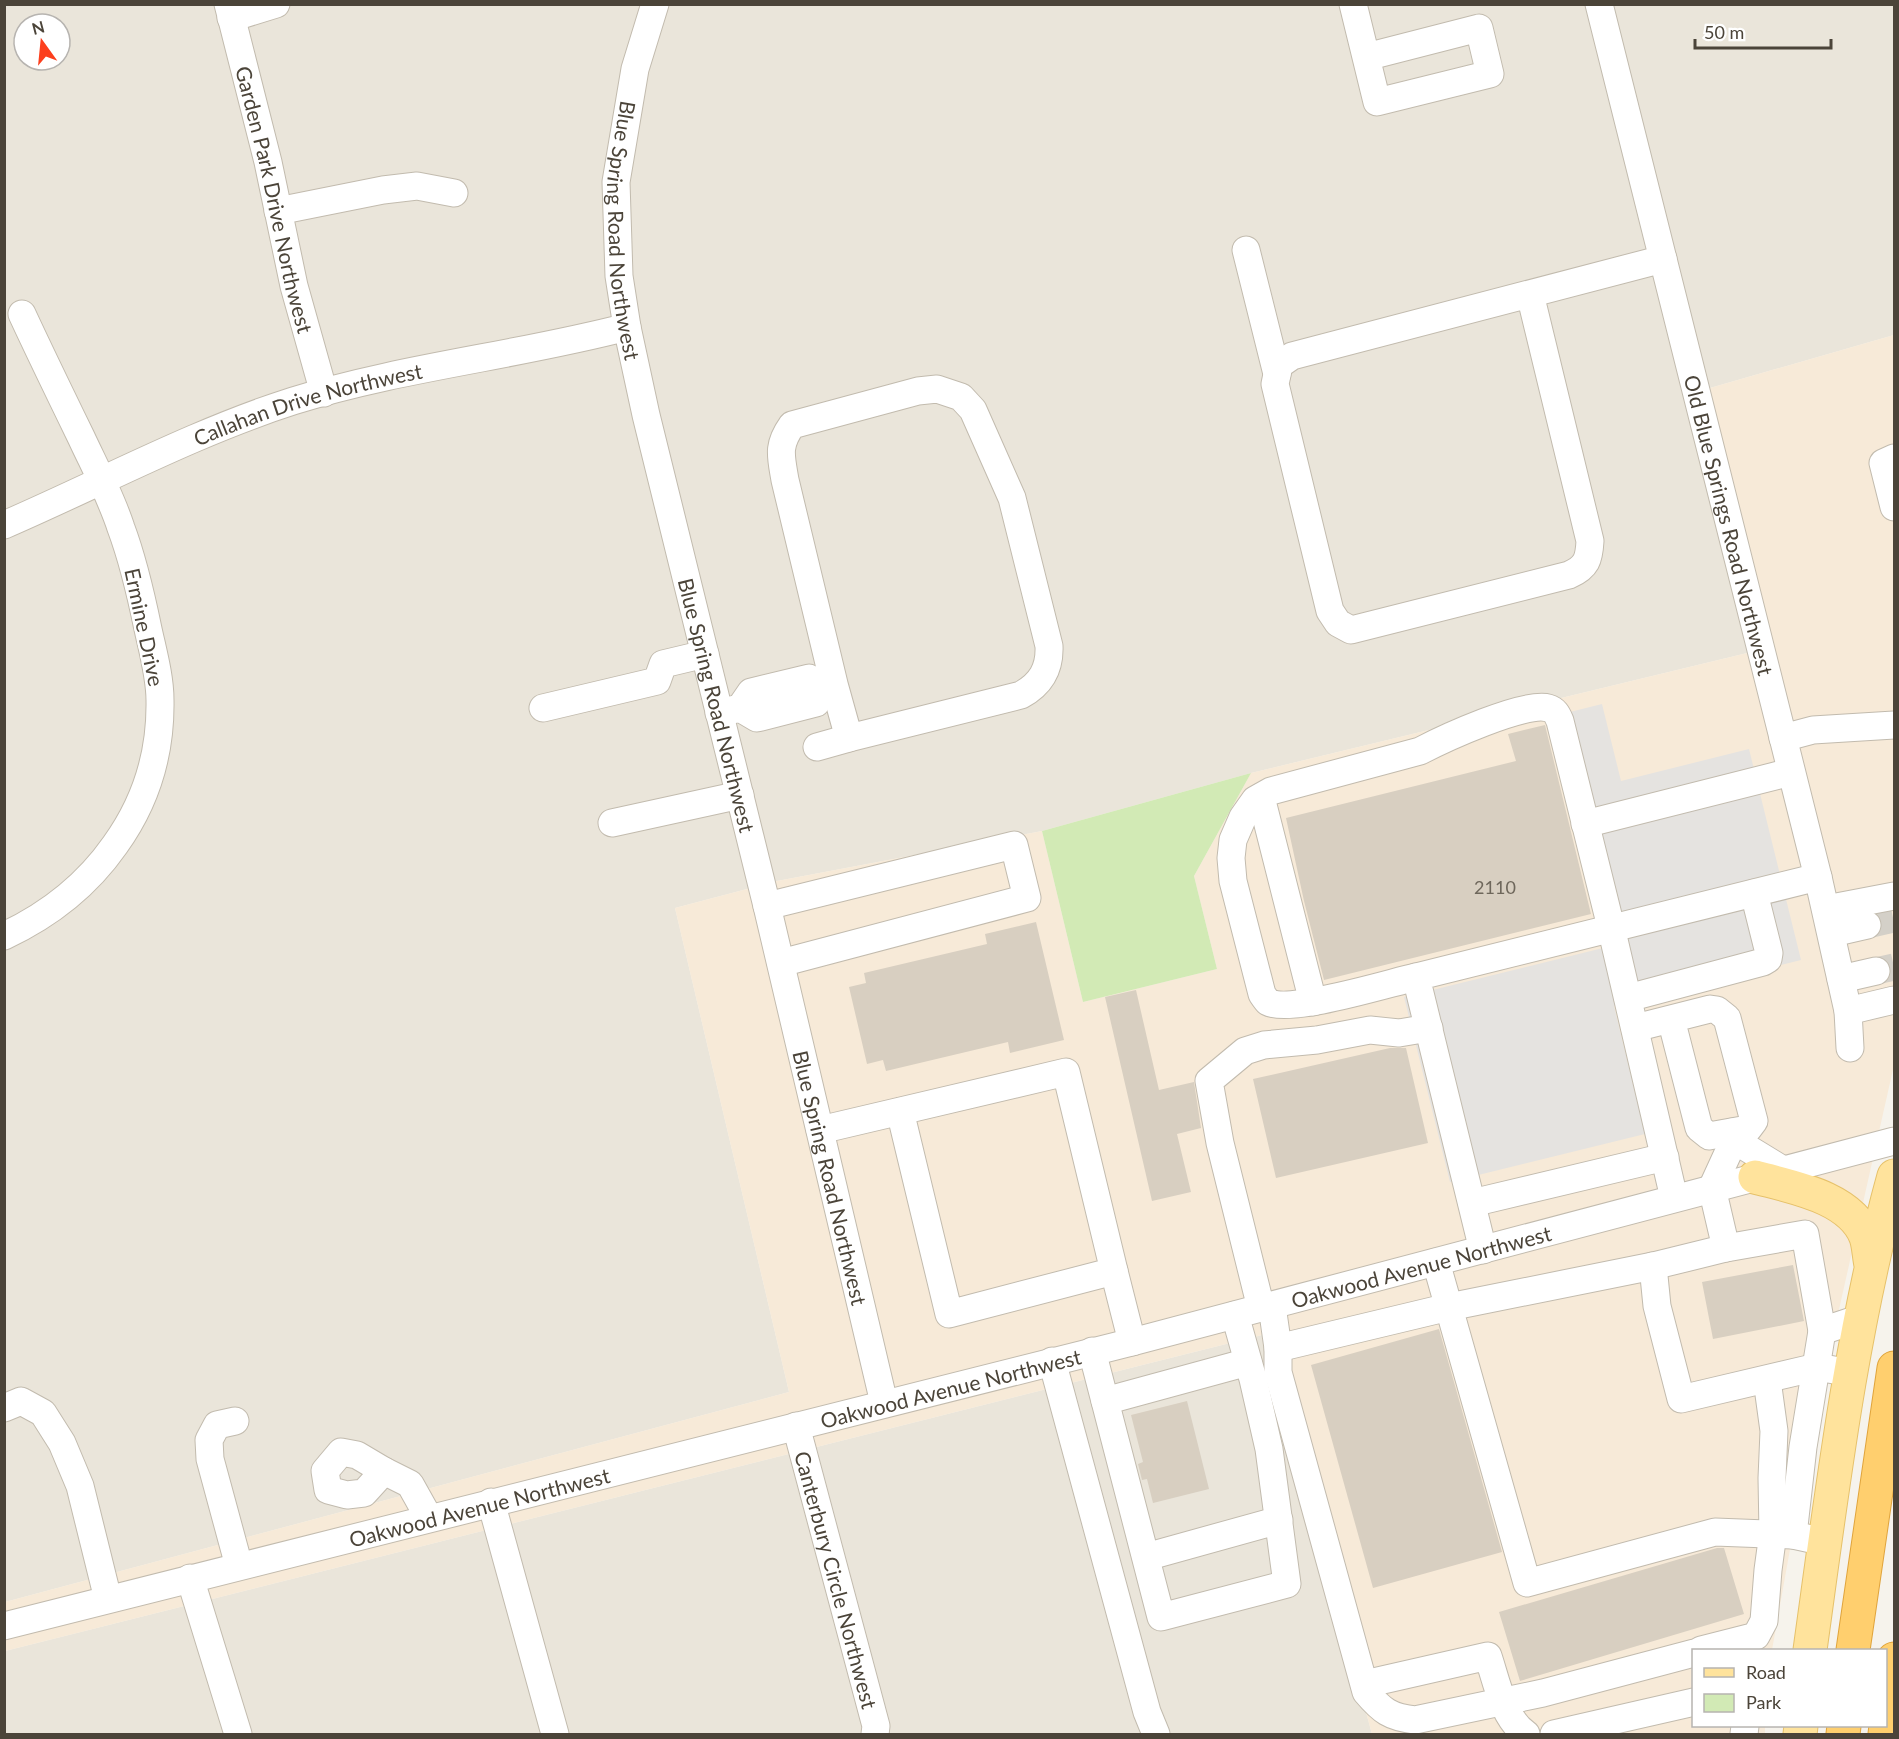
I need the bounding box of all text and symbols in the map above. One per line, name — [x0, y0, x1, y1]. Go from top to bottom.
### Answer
north arrow — [12, 12, 72, 72]
scale bar — [1695, 12, 1832, 50]
text: N — [30, 16, 46, 38]
text: 50 m — [1704, 21, 1744, 43]
street label: Garden Park Drive Northwest — [232, 63, 319, 336]
street label: Blue Spring Road Northwest — [604, 99, 646, 362]
street label: Callahan Drive Northwest — [189, 357, 424, 450]
street label: Old Blue Springs Road Northwest — [1680, 372, 1779, 678]
street label: Ermine Drive — [120, 566, 170, 688]
street label: Blue Spring Road Northwest — [674, 575, 761, 835]
house number: 2110 — [1474, 876, 1516, 898]
street label: Blue Spring Road Northwest — [789, 1048, 873, 1308]
street label: Oakwood Avenue Northwest — [1288, 1219, 1554, 1312]
street label: Oakwood Avenue Northwest — [818, 1343, 1084, 1433]
street label: Canterbury Circle Northwest — [791, 1448, 883, 1712]
street label: Oakwood Avenue Northwest — [346, 1461, 613, 1551]
legend — [1692, 1649, 1887, 1727]
text: Road — [1746, 1661, 1786, 1683]
text: Park — [1746, 1691, 1782, 1713]

